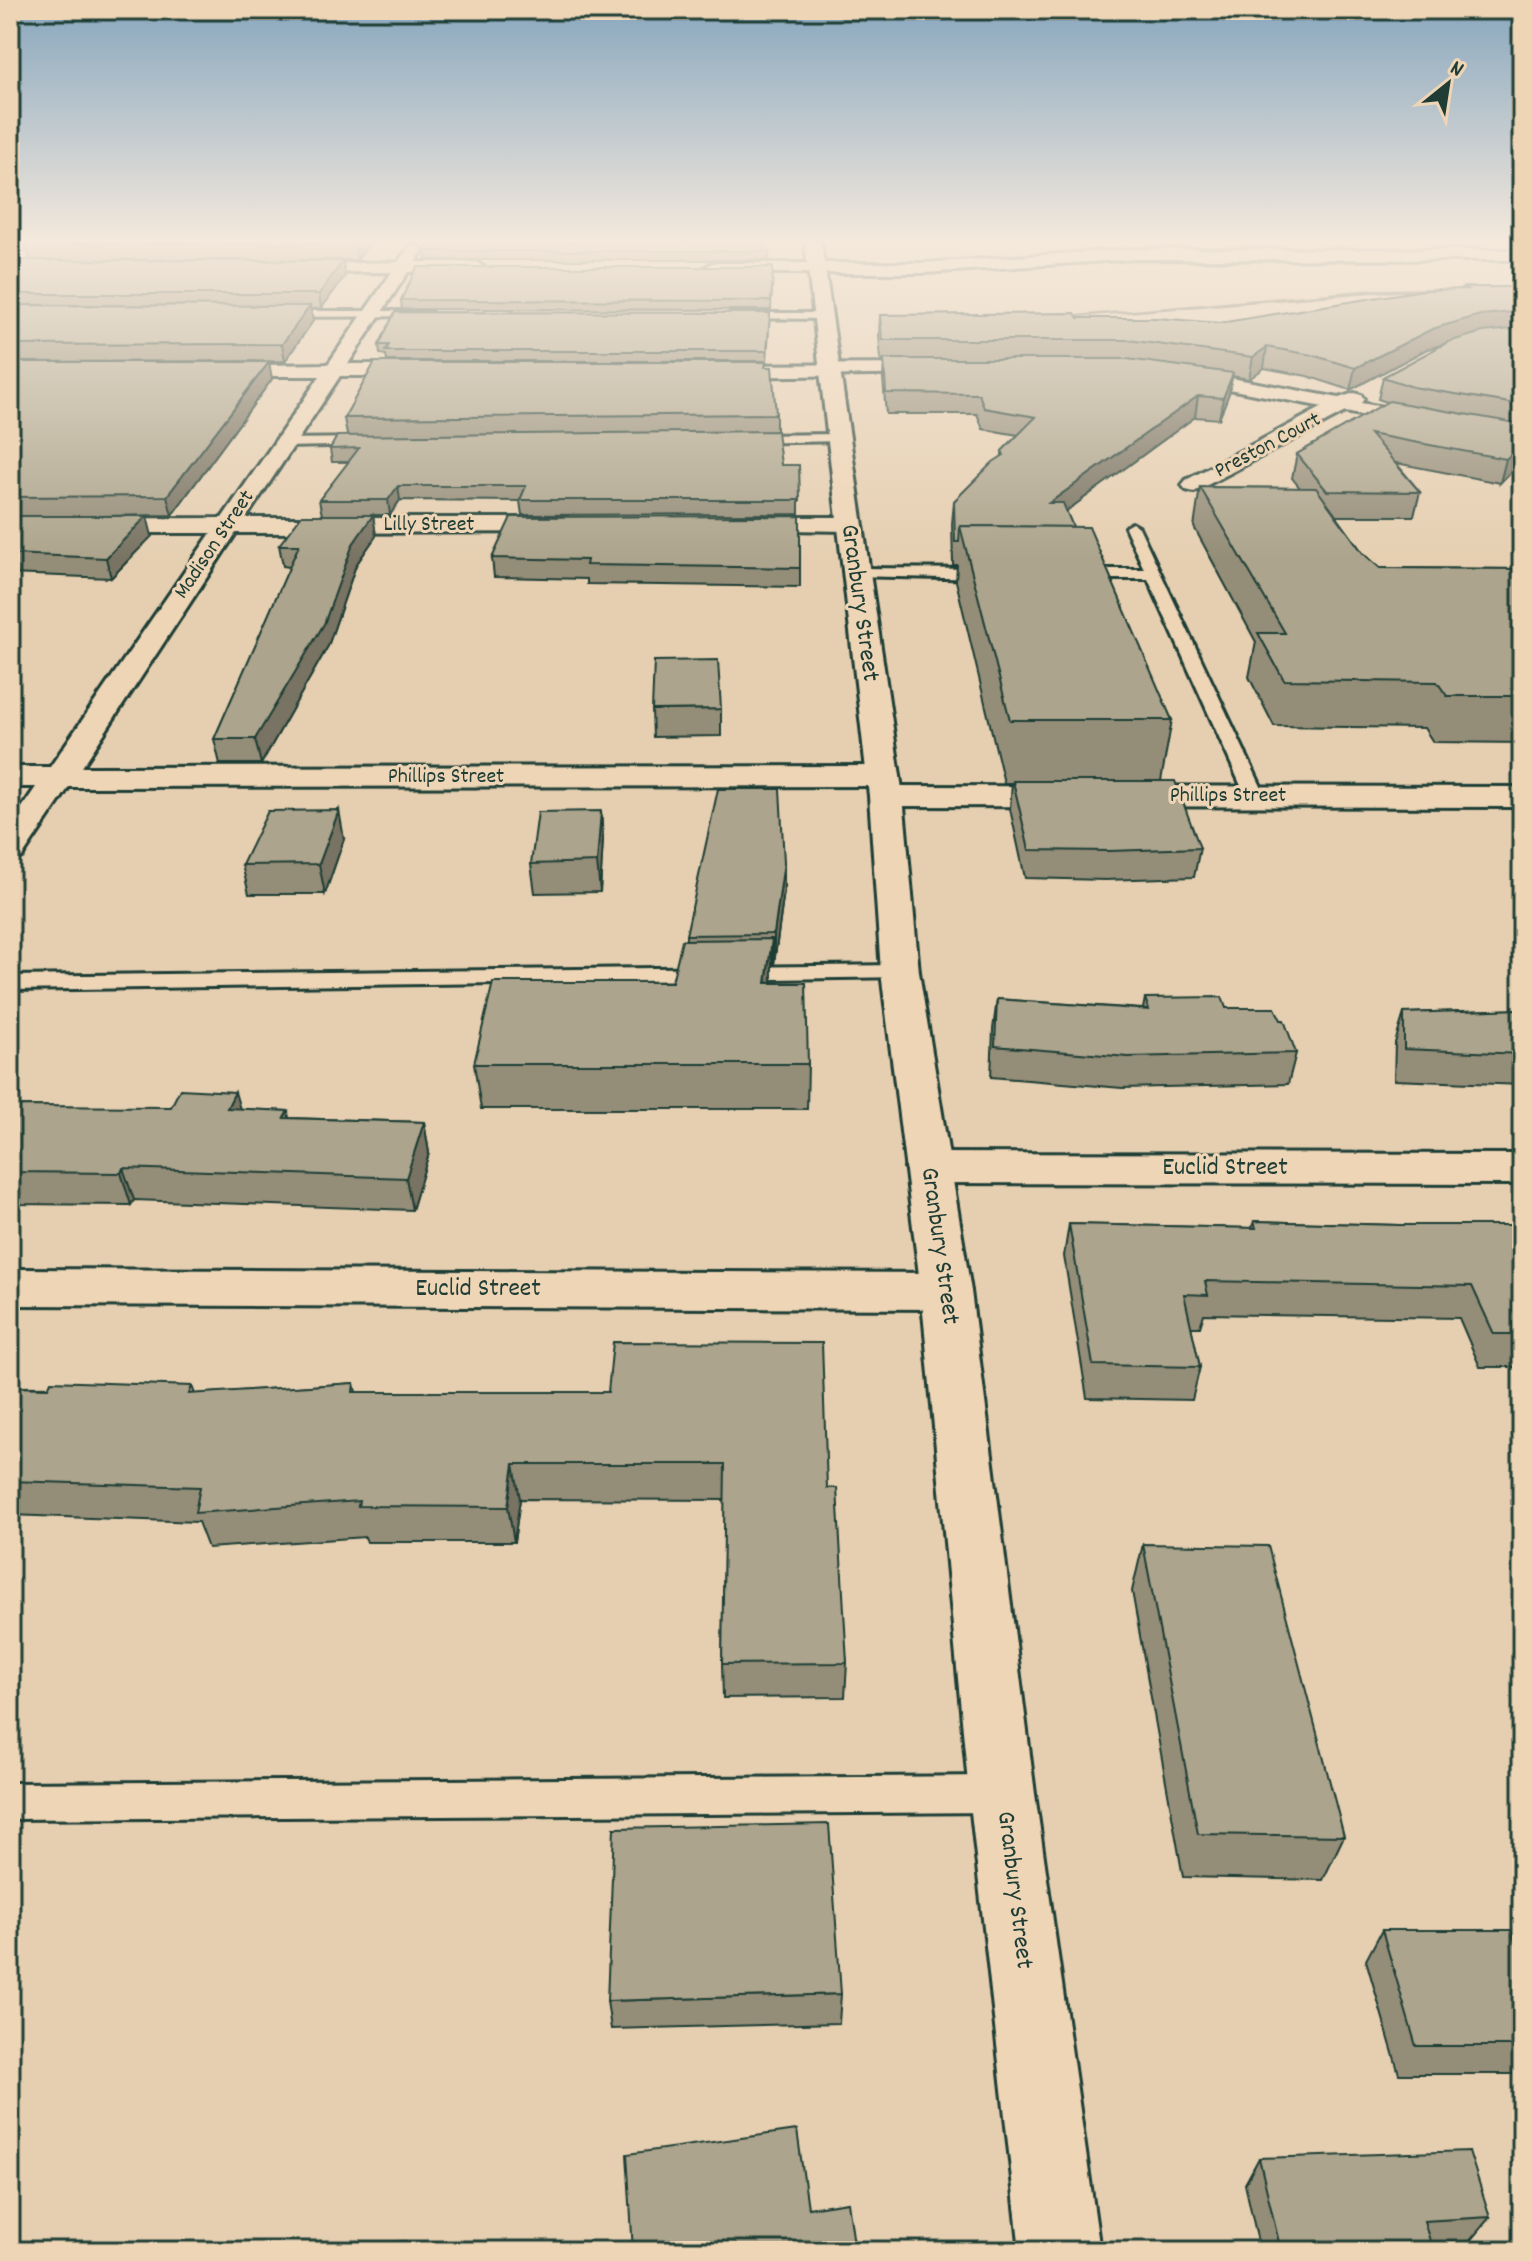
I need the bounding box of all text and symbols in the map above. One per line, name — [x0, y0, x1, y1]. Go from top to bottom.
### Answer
north arrow — [1408, 44, 1488, 124]
text: N — [1444, 54, 1469, 86]
street label: Preston Court — [1209, 405, 1327, 487]
street label: Madison Street — [167, 484, 263, 606]
street label: Lilly Street — [384, 510, 474, 541]
street label: Granbury Street — [830, 522, 888, 685]
street label: Phillips Street — [388, 762, 504, 793]
street label: Phillips Street — [1170, 781, 1286, 812]
street label: Euclid Street — [1162, 1150, 1288, 1187]
street label: Granbury Street — [910, 1165, 968, 1328]
street label: Euclid Street — [415, 1271, 541, 1308]
street label: Granbury Street — [986, 1809, 1042, 1971]

